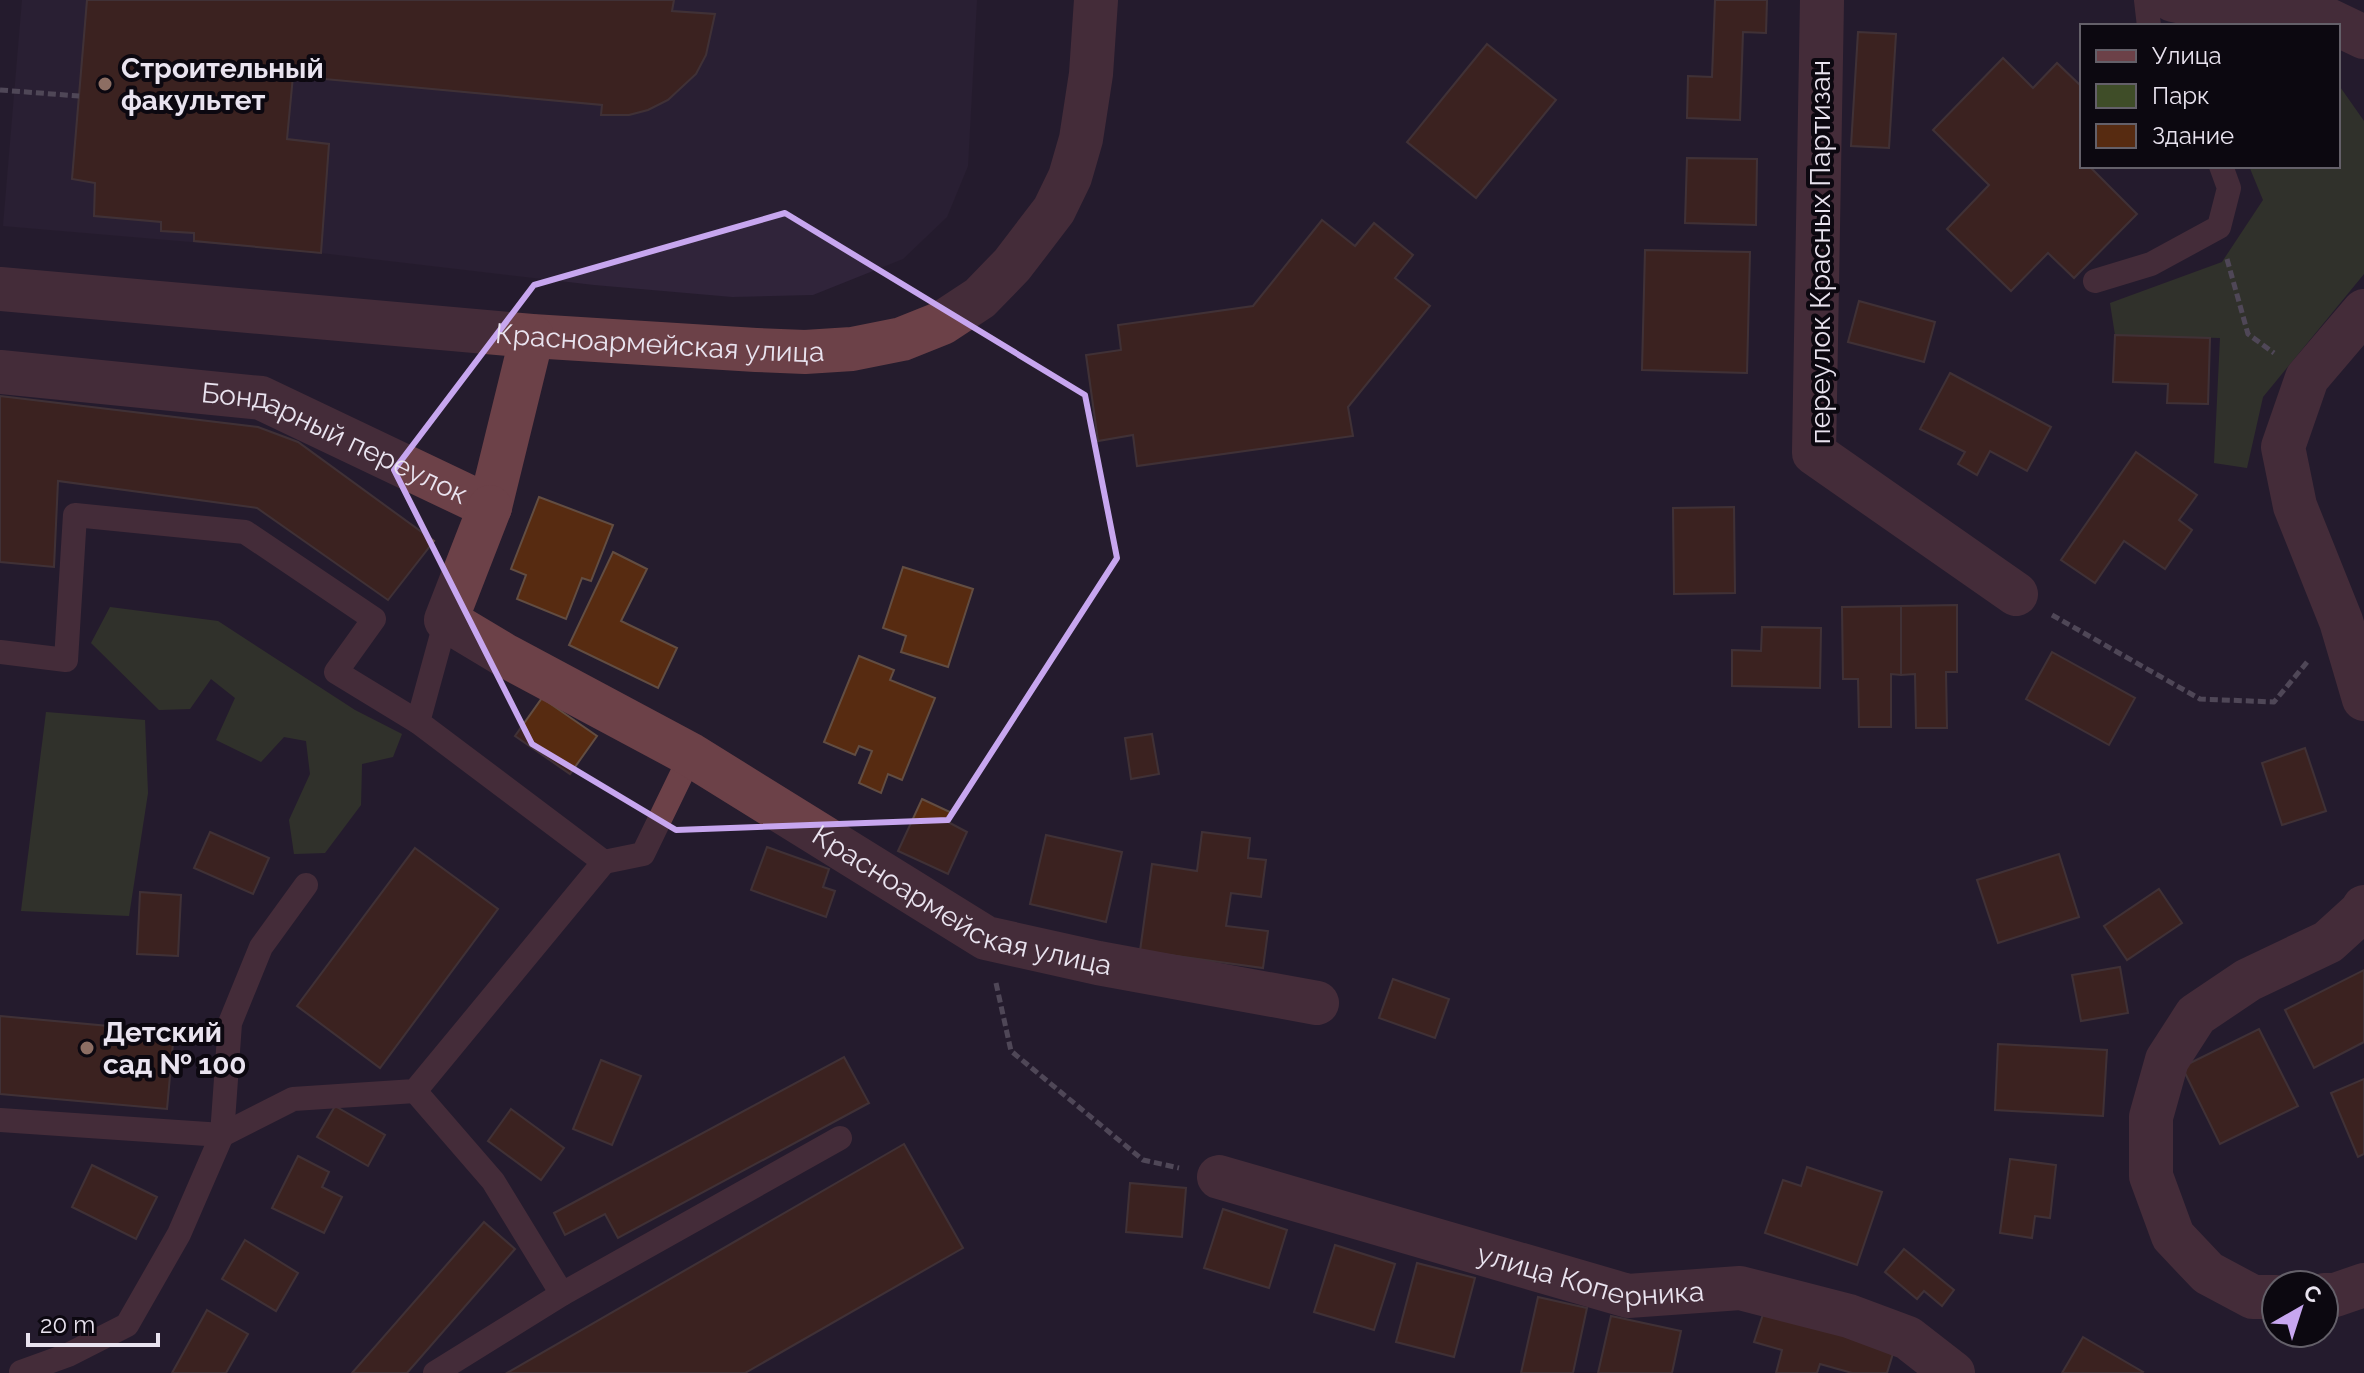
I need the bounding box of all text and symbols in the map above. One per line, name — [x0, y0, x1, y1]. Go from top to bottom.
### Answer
legend — [2080, 24, 2340, 168]
text: Улица — [2152, 41, 2222, 70]
place label: Строительный факультет — [121, 52, 324, 117]
street label: переулок Красных Партизан — [1804, 60, 1837, 444]
marker: Строительный факультет — [96, 75, 114, 93]
text: Парк — [2152, 81, 2210, 110]
text: Здание — [2152, 121, 2234, 150]
street label: Красноармейская улица — [494, 316, 825, 369]
street label: Бондарный переулок — [200, 376, 473, 511]
street label: Красноармейская улица — [807, 818, 1114, 982]
place label: Детский сад № 100 — [103, 1016, 247, 1081]
marker: Детский сад № 100 — [78, 1039, 96, 1057]
street label: улица Коперника — [1473, 1237, 1705, 1313]
north arrow — [2260, 1269, 2340, 1349]
text: С — [2299, 1279, 2327, 1308]
scale bar — [28, 1297, 158, 1347]
text: 20 m — [40, 1310, 95, 1339]

